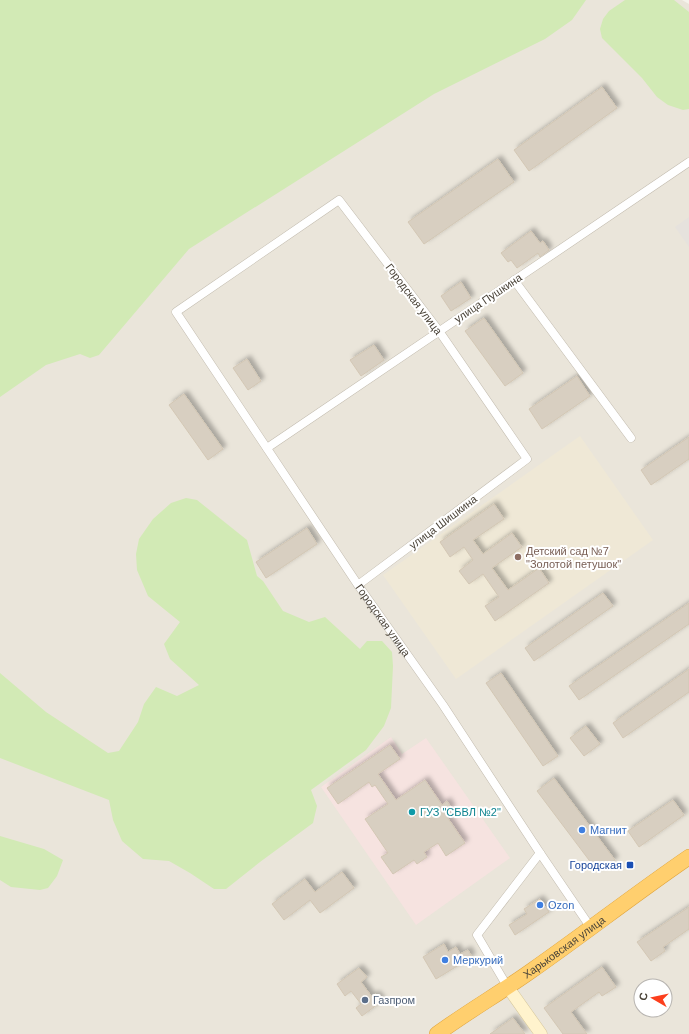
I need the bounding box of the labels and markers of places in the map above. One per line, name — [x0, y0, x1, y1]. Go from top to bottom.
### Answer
place label: Детский сад №7 "Золотой петушок" — [526, 545, 621, 570]
marker: Детский сад №7 "Золотой петушок" — [513, 552, 523, 562]
place label: ГУЗ "СБВЛ №2" — [420, 806, 501, 818]
marker: ГУЗ "СБВЛ №2" — [407, 807, 417, 817]
place label: Магнит — [590, 824, 627, 836]
marker: Магнит — [577, 825, 587, 835]
place label: Городская — [570, 859, 622, 871]
marker: Городская — [625, 860, 635, 870]
place label: Ozon — [548, 899, 574, 911]
marker: Ozon — [535, 900, 545, 910]
place label: Меркурий — [453, 954, 503, 966]
marker: Меркурий — [440, 955, 450, 965]
place label: Газпром — [373, 994, 415, 1006]
marker: Газпром — [360, 995, 370, 1005]

